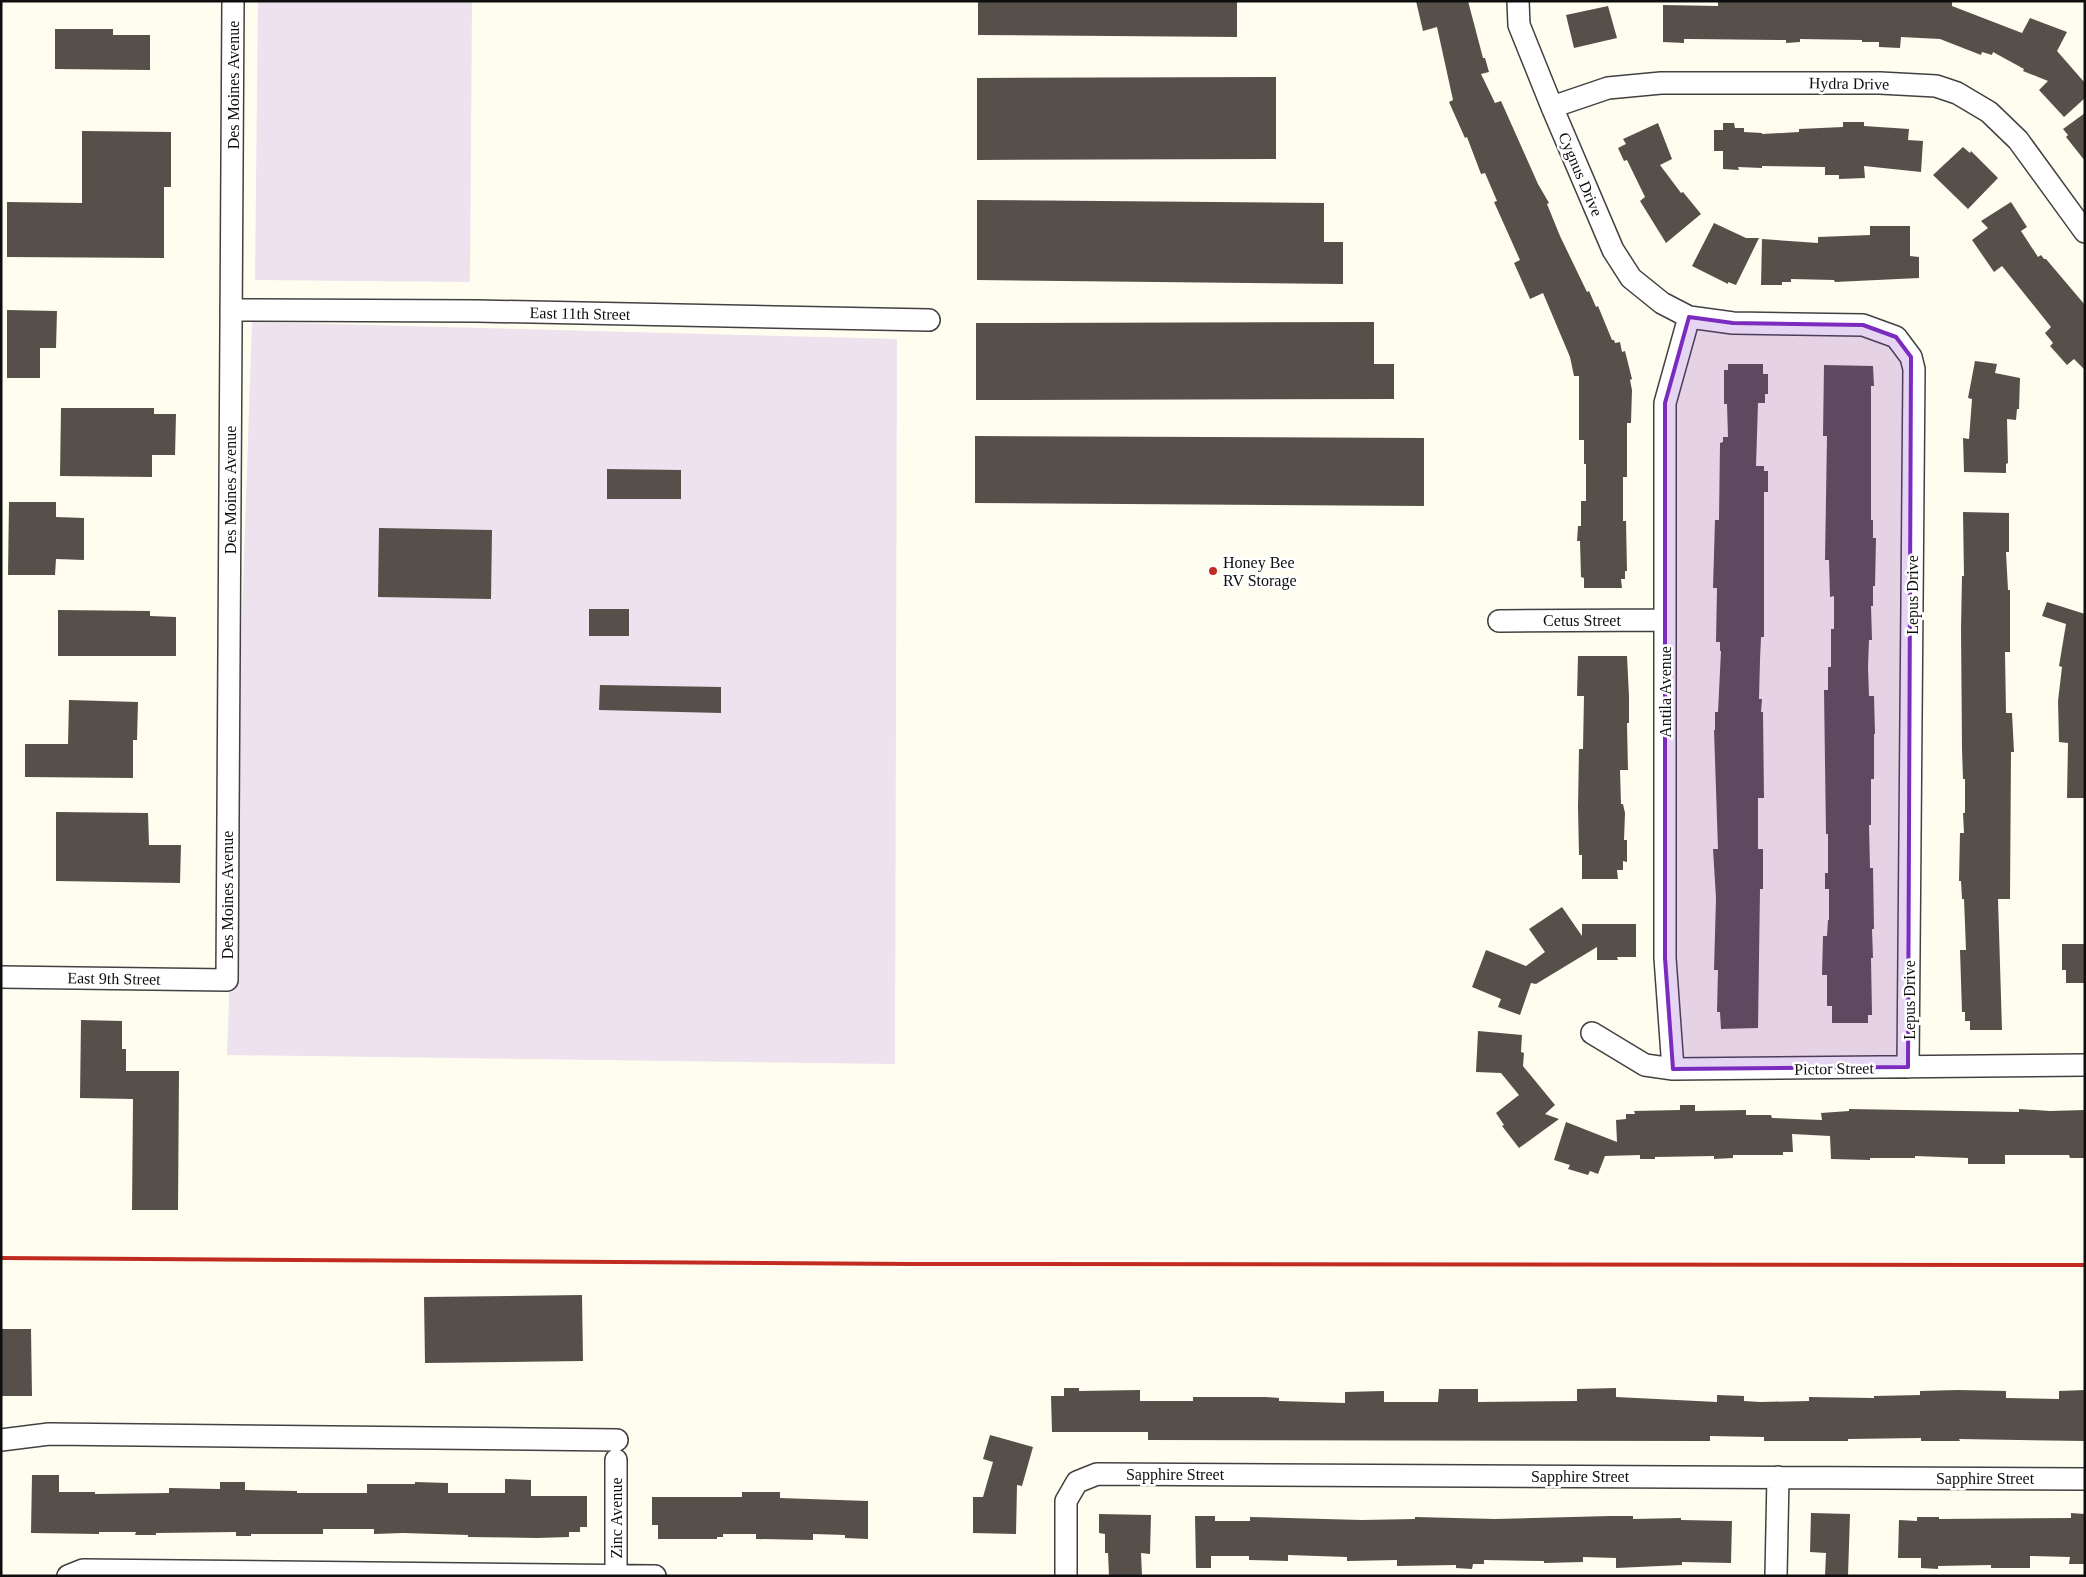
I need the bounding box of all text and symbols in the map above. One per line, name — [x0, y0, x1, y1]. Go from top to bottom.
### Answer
street label: Des Moines Avenue — [225, 21, 242, 149]
street label: Hydra Drive — [1809, 74, 1889, 94]
street label: Cygnus Drive — [1554, 130, 1606, 219]
street label: East 11th Street — [529, 304, 631, 323]
street label: Des Moines Avenue — [222, 426, 239, 554]
place label: Honey Bee RV Storage — [1223, 554, 1297, 590]
street label: Lepus Drive — [1904, 555, 1922, 635]
marker: Honey Bee RV Storage — [1207, 565, 1219, 577]
street label: Cetus Street — [1543, 612, 1621, 629]
street label: Antila Avenue — [1657, 646, 1674, 738]
street label: Des Moines Avenue — [219, 831, 236, 959]
street label: Lepus Drive — [1901, 960, 1919, 1040]
street label: East 9th Street — [67, 969, 161, 988]
street label: Pictor Street — [1794, 1059, 1874, 1078]
street label: Sapphire Street — [1126, 1466, 1225, 1484]
street label: Sapphire Street — [1531, 1468, 1630, 1486]
street label: Sapphire Street — [1936, 1470, 2035, 1488]
street label: Zinc Avenue — [608, 1477, 625, 1559]

